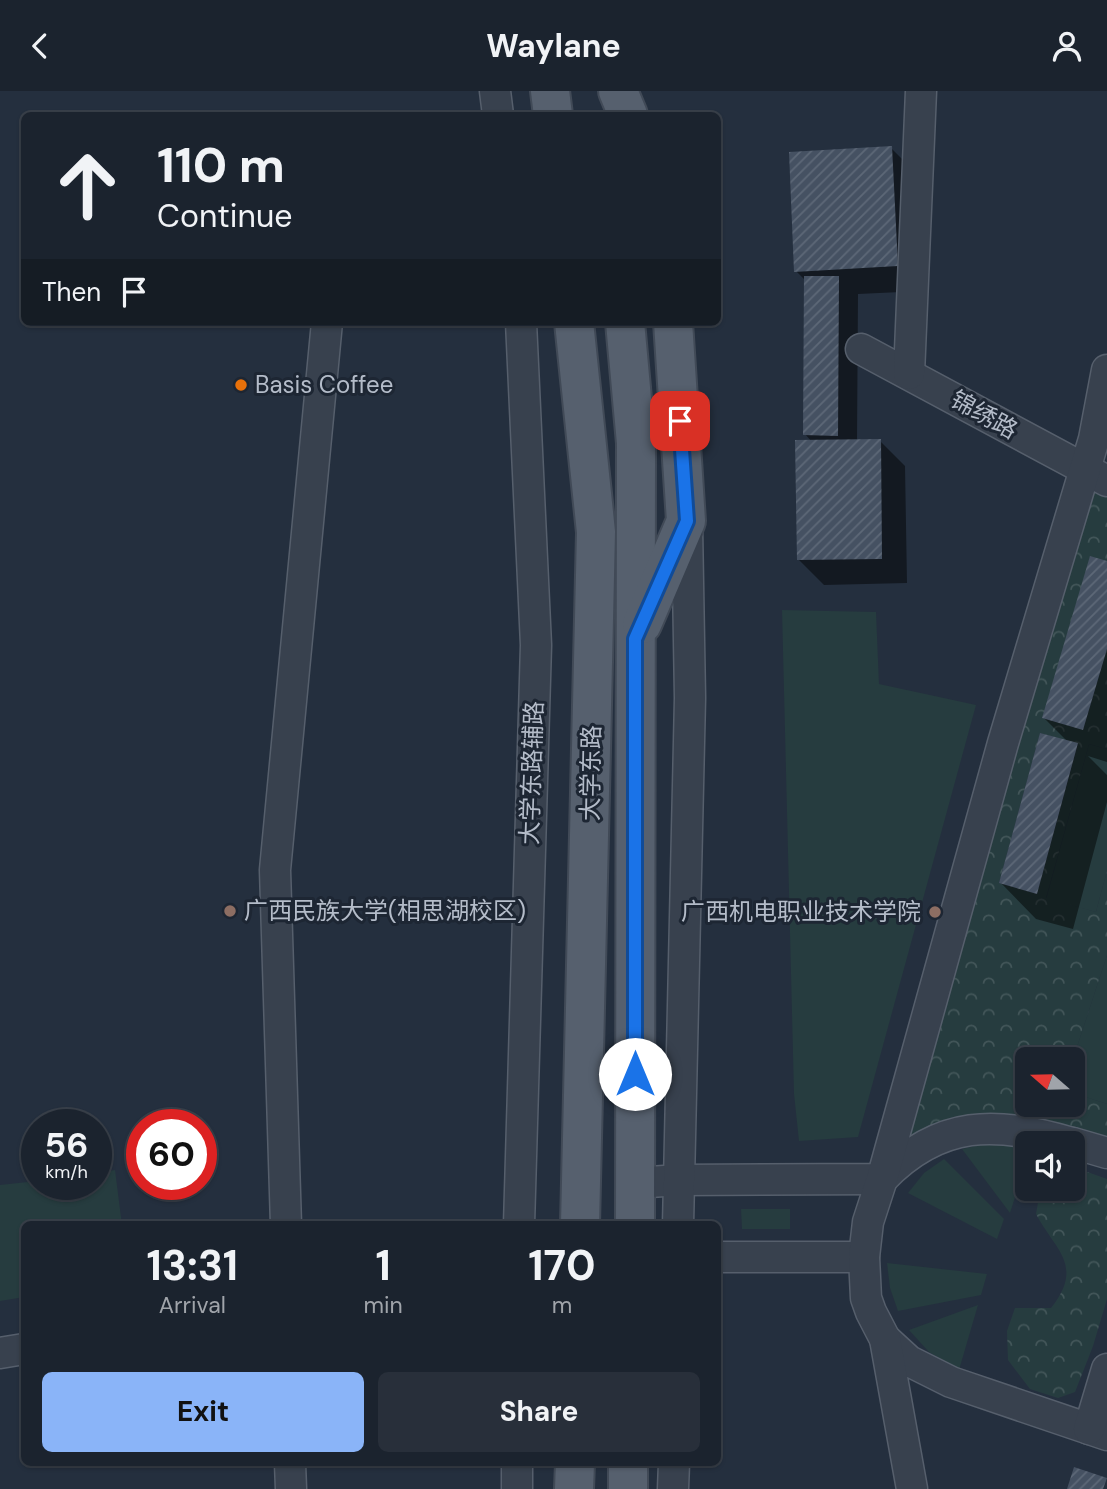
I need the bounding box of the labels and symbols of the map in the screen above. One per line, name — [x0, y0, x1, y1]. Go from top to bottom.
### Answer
place label: Basis Coffee — [255, 369, 393, 400]
marker: Basis Coffee — [233, 377, 249, 393]
street label: 锦绣路 — [945, 384, 1023, 446]
pin — [650, 391, 710, 451]
street label: 大学东路辅路 — [513, 700, 550, 845]
street label: 大学东路 — [574, 725, 607, 821]
place label: 广西民族大学(相思湖校区) — [244, 895, 526, 926]
place label: 广西机电职业技术学院 — [681, 896, 921, 927]
marker: 广西民族大学(相思湖校区) — [222, 903, 238, 919]
marker: 广西机电职业技术学院 — [927, 904, 943, 920]
position arrow — [598, 1037, 672, 1111]
north arrow — [1015, 1047, 1085, 1117]
speed limit sign: 60 — [126, 1109, 217, 1200]

